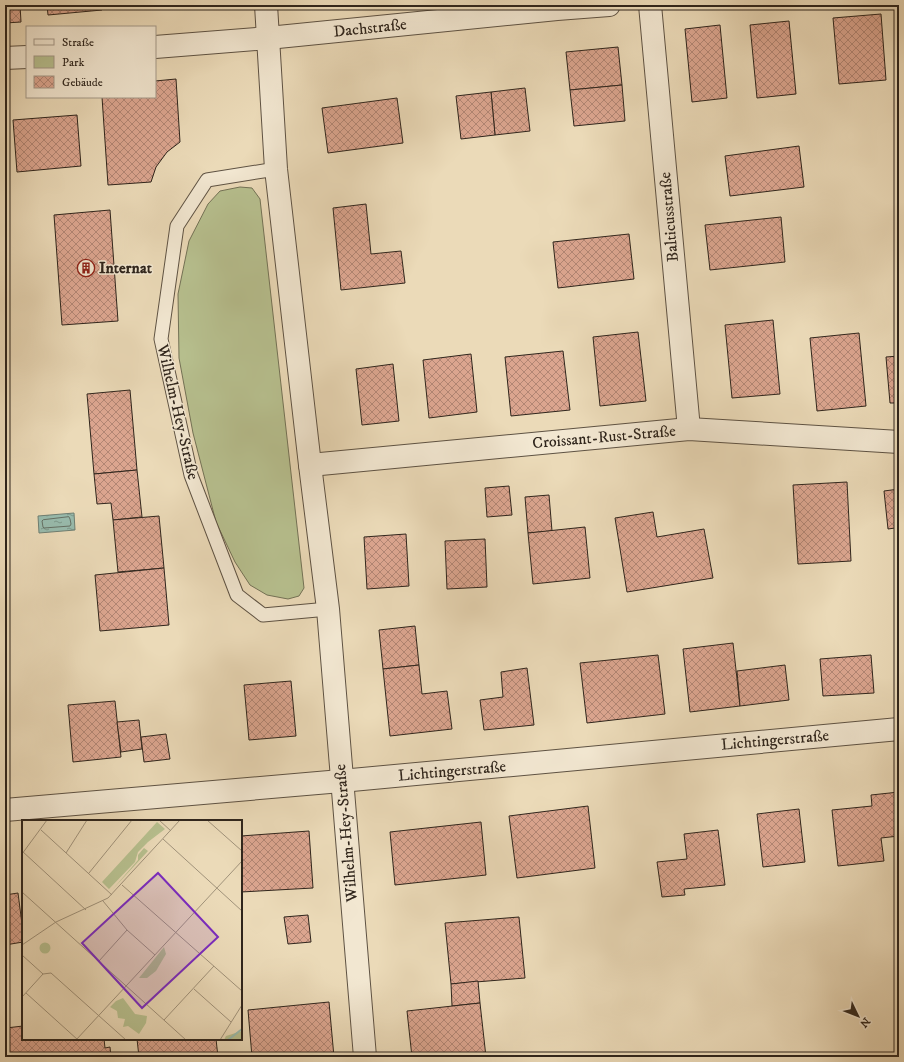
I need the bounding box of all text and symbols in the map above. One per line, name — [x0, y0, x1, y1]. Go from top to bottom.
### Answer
street label: Dachstraße — [332, 14, 408, 42]
legend — [26, 26, 156, 98]
text: Straße — [62, 35, 94, 50]
text: Park — [62, 55, 84, 70]
text: Gebäude — [62, 75, 103, 90]
street label: Balticusstraße — [655, 171, 683, 263]
building icon: Internat — [76, 258, 96, 278]
place label: Internat — [99, 258, 153, 278]
street label: Wilhelm-Hey-Straße — [152, 341, 203, 482]
street label: Croissant-Rust-Straße — [532, 421, 677, 453]
street label: Lichtingerstraße — [720, 725, 830, 755]
street label: Lichtingerstraße — [397, 756, 507, 786]
street label: Wilhelm-Hey-Straße — [330, 763, 362, 904]
inset map — [22, 820, 242, 1040]
north arrow — [838, 996, 878, 1036]
text: N — [856, 1014, 873, 1030]

